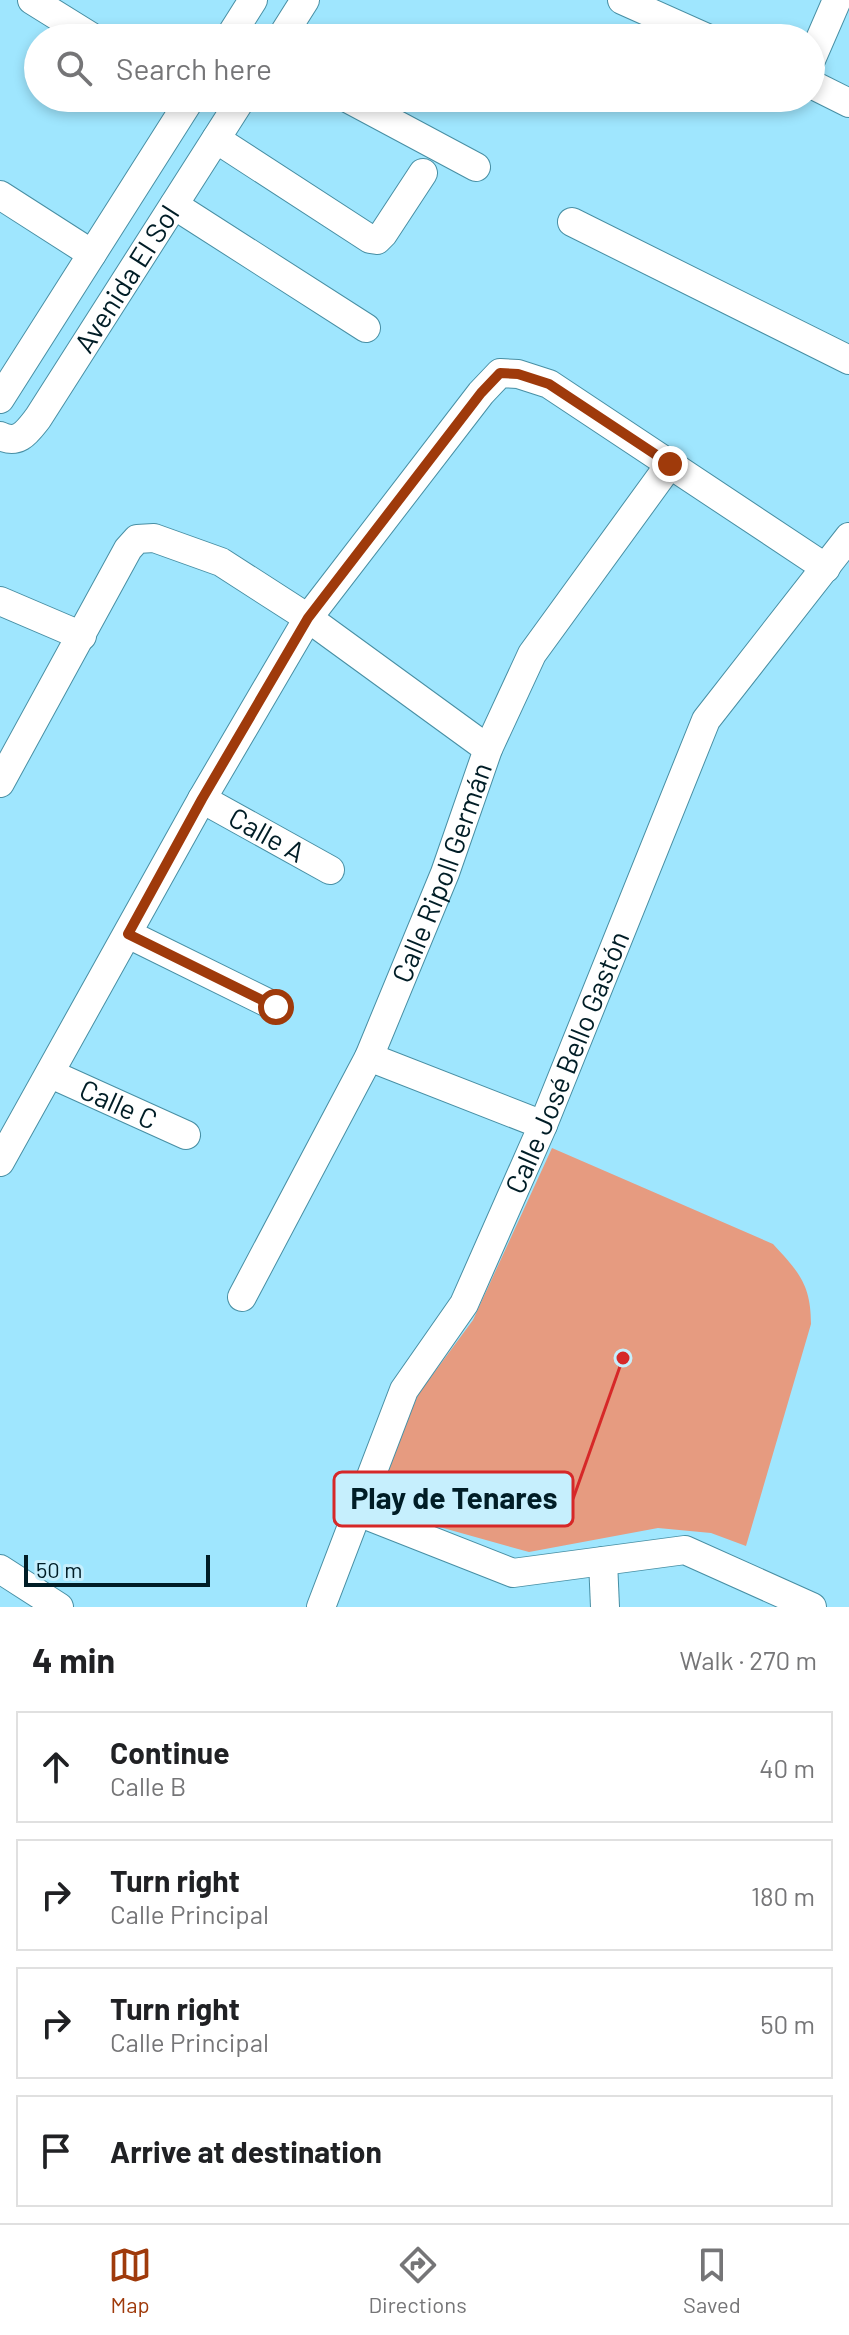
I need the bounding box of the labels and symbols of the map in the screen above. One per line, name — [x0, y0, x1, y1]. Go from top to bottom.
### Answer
street label: Avenida El Sol — [66, 198, 185, 359]
route end — [652, 446, 688, 482]
street label: Calle Ripoll Germán — [384, 758, 498, 987]
street label: Calle A — [223, 799, 311, 869]
street label: Calle José Bello Gastón — [497, 926, 635, 1199]
route start — [258, 989, 294, 1025]
street label: Calle C — [75, 1071, 163, 1136]
callout: Play de Tenares — [334, 1472, 573, 1526]
text: Play de Tenares — [350, 1479, 558, 1515]
scale bar — [24, 1551, 210, 1587]

